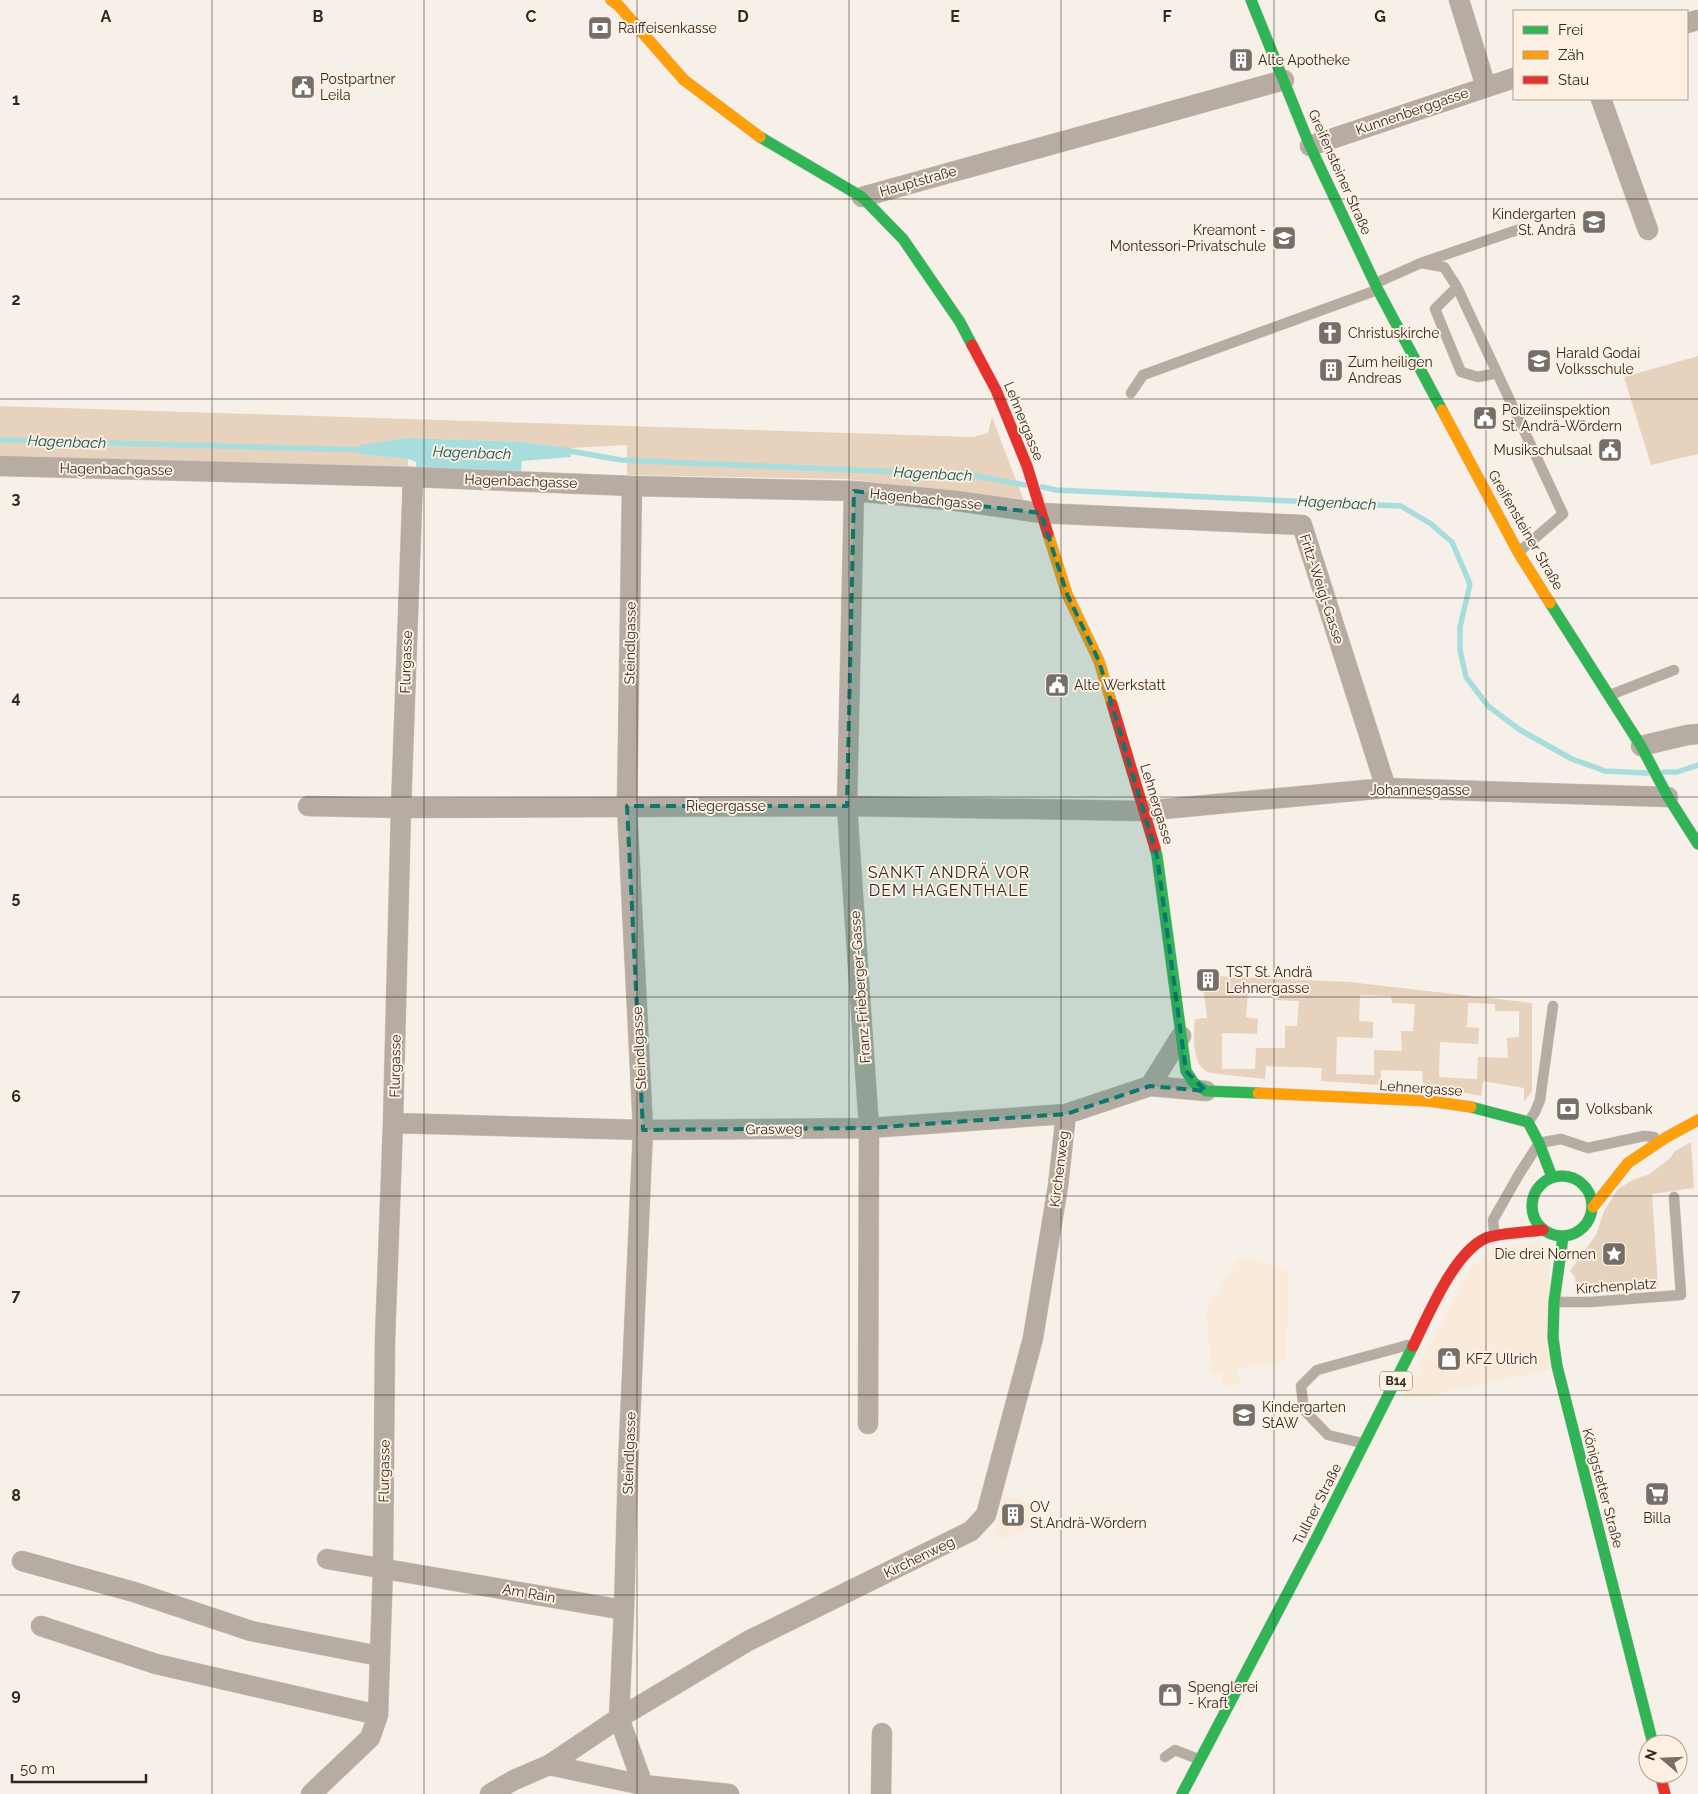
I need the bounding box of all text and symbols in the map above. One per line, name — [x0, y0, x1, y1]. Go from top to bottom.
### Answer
text: A — [101, 7, 112, 26]
text: B — [313, 7, 324, 26]
text: C — [526, 7, 537, 26]
text: D — [737, 7, 749, 26]
text: E — [950, 7, 960, 26]
text: F — [1162, 7, 1172, 26]
text: G — [1374, 7, 1386, 26]
legend — [1513, 10, 1688, 100]
bank icon: Raiffeisenkasse — [587, 15, 613, 41]
place label: Raiffeisenkasse — [618, 20, 717, 36]
text: Frei — [1558, 21, 1583, 39]
text: Zäh — [1558, 46, 1584, 64]
building icon: Alte Apotheke — [1228, 47, 1254, 73]
place label: Alte Apotheke — [1258, 52, 1350, 68]
place label: Postpartner Leila — [320, 71, 396, 103]
text: Stau — [1558, 71, 1589, 89]
public building icon: Postpartner Leila — [290, 74, 316, 100]
street label: Kunnenberggasse — [1354, 84, 1470, 138]
text: 1 — [12, 90, 20, 109]
street label: Greifensteiner Straße — [1305, 107, 1375, 237]
street label: Hauptstraße — [878, 162, 958, 200]
place label: Kindergarten St. Andrä — [1492, 206, 1576, 238]
school or university icon: Kindergarten St. Andrä — [1581, 209, 1607, 235]
place label: Kreamont - Montessori-Privatschule — [1110, 222, 1266, 254]
school or university icon: Kreamont - Montessori-Privatschule — [1271, 225, 1297, 251]
text: 2 — [11, 290, 21, 309]
church icon: Christuskirche — [1317, 320, 1343, 346]
place label: Christuskirche — [1348, 325, 1440, 341]
place label: Harald Godai Volksschule — [1556, 345, 1640, 377]
school or university icon: Harald Godai Volksschule — [1526, 348, 1552, 374]
place label: Zum heiligen Andreas — [1348, 354, 1433, 386]
building icon: Zum heiligen Andreas — [1318, 357, 1344, 383]
street label: Lehnergasse — [1001, 379, 1047, 463]
place label: Polizeiinspektion St. Andrä-Wördern — [1502, 402, 1622, 434]
public building icon: Polizeiinspektion St. Andrä-Wördern — [1472, 405, 1498, 431]
water label: Hagenbach — [27, 432, 107, 452]
public building icon: Musikschulsaal — [1597, 437, 1623, 463]
place label: Musikschulsaal — [1494, 442, 1592, 458]
water label: Hagenbach — [432, 443, 512, 463]
street label: Hagenbachgasse — [59, 460, 173, 478]
water label: Hagenbach — [893, 463, 973, 485]
street label: Greifensteiner Straße — [1485, 467, 1567, 593]
street label: Hagenbachgasse — [464, 471, 578, 491]
street label: Hagenbachgasse — [869, 485, 983, 513]
text: 3 — [12, 489, 21, 508]
water label: Hagenbach — [1297, 492, 1377, 514]
street label: Fritz-Weigl-Gasse — [1297, 532, 1347, 646]
street label: Steindlgasse — [621, 601, 639, 685]
street label: Flurgasse — [397, 630, 415, 694]
public building icon: Alte Werkstatt — [1044, 672, 1070, 698]
place label: Alte Werkstatt — [1074, 677, 1166, 693]
text: 4 — [11, 688, 21, 707]
street label: Lehnergasse — [1137, 762, 1177, 846]
street label: Johannesgasse — [1370, 782, 1470, 798]
street label: Riegergasse — [686, 798, 766, 814]
district label: SANKT ANDRÄ VOR DEM HAGENTHALE — [868, 862, 1030, 900]
text: 5 — [12, 888, 21, 907]
street label: Franz-Frieberger-Gasse — [847, 910, 873, 1064]
place label: TST St. Andrä Lehnergasse — [1226, 964, 1312, 996]
building icon: TST St. Andrä Lehnergasse — [1195, 967, 1221, 993]
street label: Steindlgasse — [629, 1006, 649, 1090]
street label: Flurgasse — [386, 1034, 404, 1098]
street label: Lehnergasse — [1379, 1077, 1463, 1099]
text: 6 — [11, 1087, 21, 1106]
bank icon: Volksbank — [1555, 1096, 1581, 1122]
place label: Volksbank — [1586, 1101, 1653, 1117]
street label: Grasweg — [745, 1121, 803, 1137]
street label: Kirchenweg — [1046, 1130, 1072, 1208]
place icon: Die drei Nornen — [1601, 1241, 1627, 1267]
place label: Die drei Nornen — [1494, 1246, 1596, 1262]
street label: Kirchenplatz — [1575, 1275, 1657, 1297]
text: 7 — [12, 1286, 21, 1305]
shop icon: KFZ Ullrich — [1436, 1346, 1462, 1372]
place label: KFZ Ullrich — [1466, 1351, 1538, 1367]
road number: B14 — [1380, 1372, 1412, 1390]
place label: Kindergarten StAW — [1262, 1399, 1346, 1431]
school or university icon: Kindergarten StAW — [1231, 1402, 1257, 1428]
street label: Steindlgasse — [620, 1411, 638, 1495]
street label: Königstetter Straße — [1579, 1426, 1627, 1550]
street label: Flurgasse — [375, 1439, 393, 1503]
street label: Tullner Straße — [1290, 1461, 1344, 1547]
supermarket icon: Billa — [1644, 1481, 1670, 1507]
text: 8 — [11, 1486, 21, 1505]
place label: OV St.Andrä-Wördern — [1030, 1499, 1147, 1531]
building icon: OV St.Andrä-Wördern — [1000, 1502, 1026, 1528]
place label: Billa — [1643, 1510, 1671, 1526]
street label: Kirchenweg — [881, 1533, 957, 1581]
street label: Am Rain — [501, 1580, 557, 1606]
place label: Spenglerei - Kraft — [1188, 1679, 1258, 1711]
shop icon: Spenglerei - Kraft — [1157, 1682, 1183, 1708]
text: 9 — [11, 1685, 21, 1704]
north arrow — [1638, 1734, 1688, 1784]
text: N — [1641, 1747, 1660, 1762]
scale bar — [12, 1752, 146, 1784]
text: 50 m — [20, 1760, 55, 1778]

